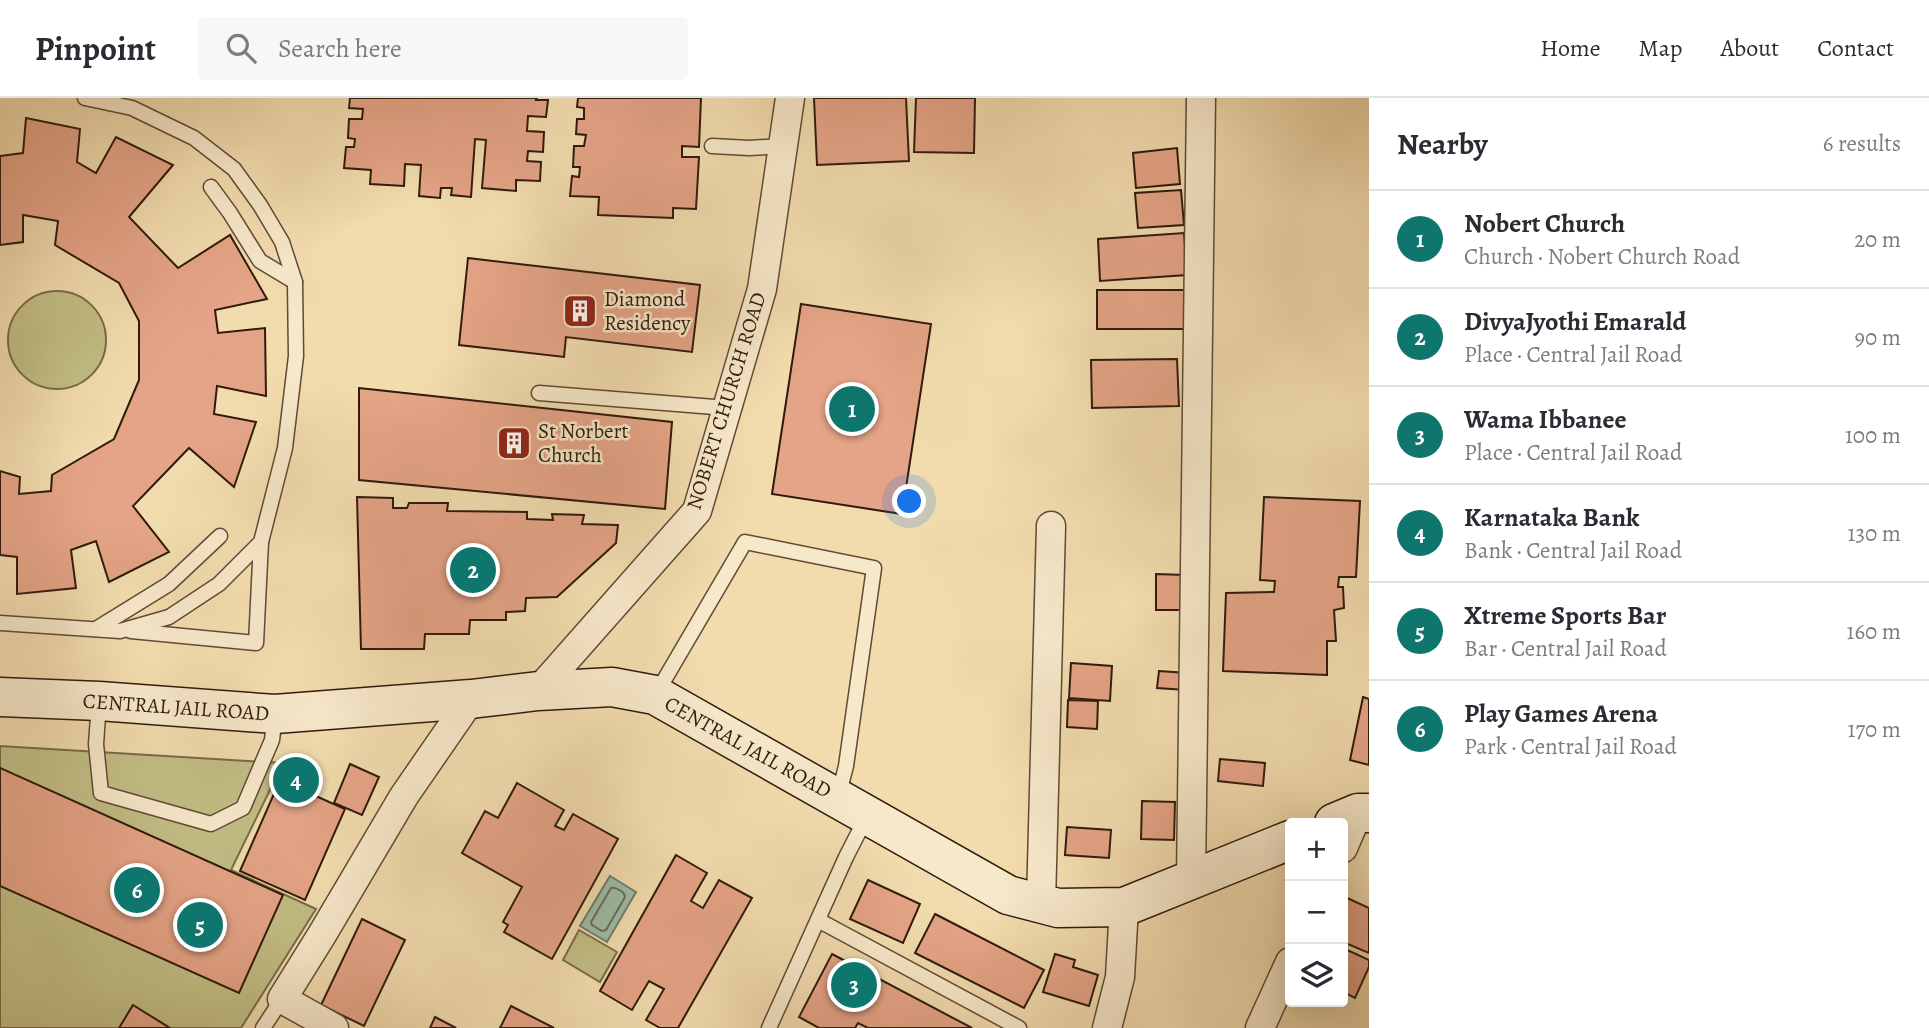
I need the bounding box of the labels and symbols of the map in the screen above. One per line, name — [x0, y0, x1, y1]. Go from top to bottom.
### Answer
place label: Diamond Residency — [604, 285, 691, 337]
street label: NOBERT CHURCH ROAD — [680, 289, 772, 513]
building icon: Diamond Residency — [561, 292, 599, 330]
pin: 1 — [829, 383, 875, 435]
place label: St Norbert Church — [538, 417, 629, 469]
building icon: St Norbert Church — [495, 424, 533, 462]
your location — [892, 484, 926, 518]
pin: 2 — [450, 544, 496, 596]
street label: CENTRAL JAIL ROAD — [82, 687, 270, 727]
street label: CENTRAL JAIL ROAD — [659, 689, 837, 805]
pin: 4 — [273, 754, 319, 806]
pin: 6 — [114, 864, 160, 916]
pin: 5 — [177, 899, 223, 951]
pin: 3 — [831, 959, 877, 1011]

